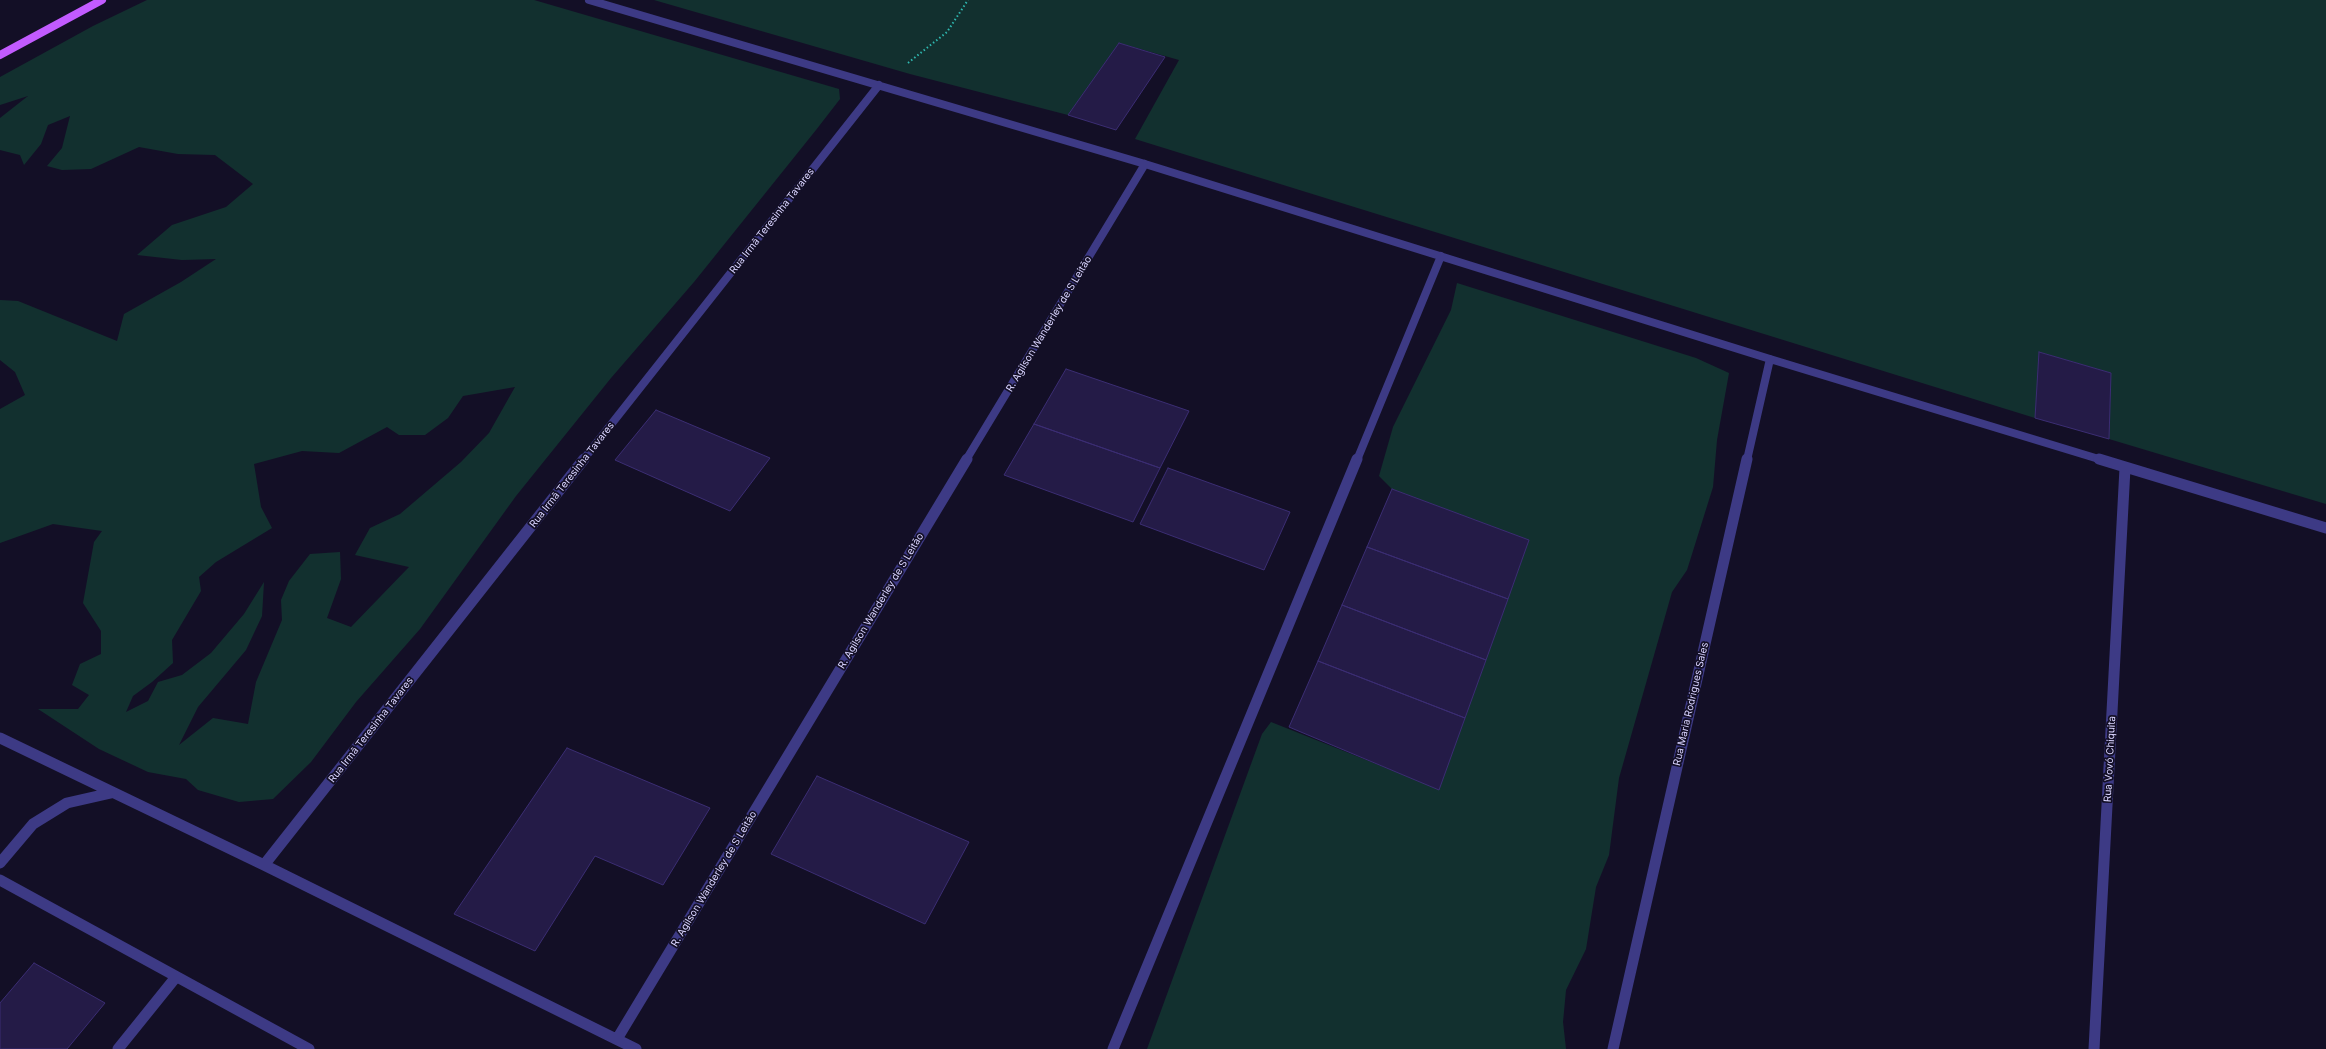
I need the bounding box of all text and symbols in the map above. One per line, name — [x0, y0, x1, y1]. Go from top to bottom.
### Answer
street label: Rua Irmã Teresinha Tavares — [727, 166, 817, 276]
street label: R. Agilson Wanderley de S Leitão — [1004, 254, 1094, 394]
street label: Rua Irmã Teresinha Tavares — [527, 420, 617, 530]
street label: R. Agilson Wanderley de S Leitão — [836, 531, 926, 671]
street label: Rua Maria Rodrigues Sales — [1671, 641, 1711, 767]
street label: Rua Irmã Teresinha Tavares — [326, 675, 416, 785]
street label: Rua Vovó Chiquita — [2102, 716, 2118, 802]
street label: R. Agilson Wanderley de S Leitão — [669, 809, 759, 949]

